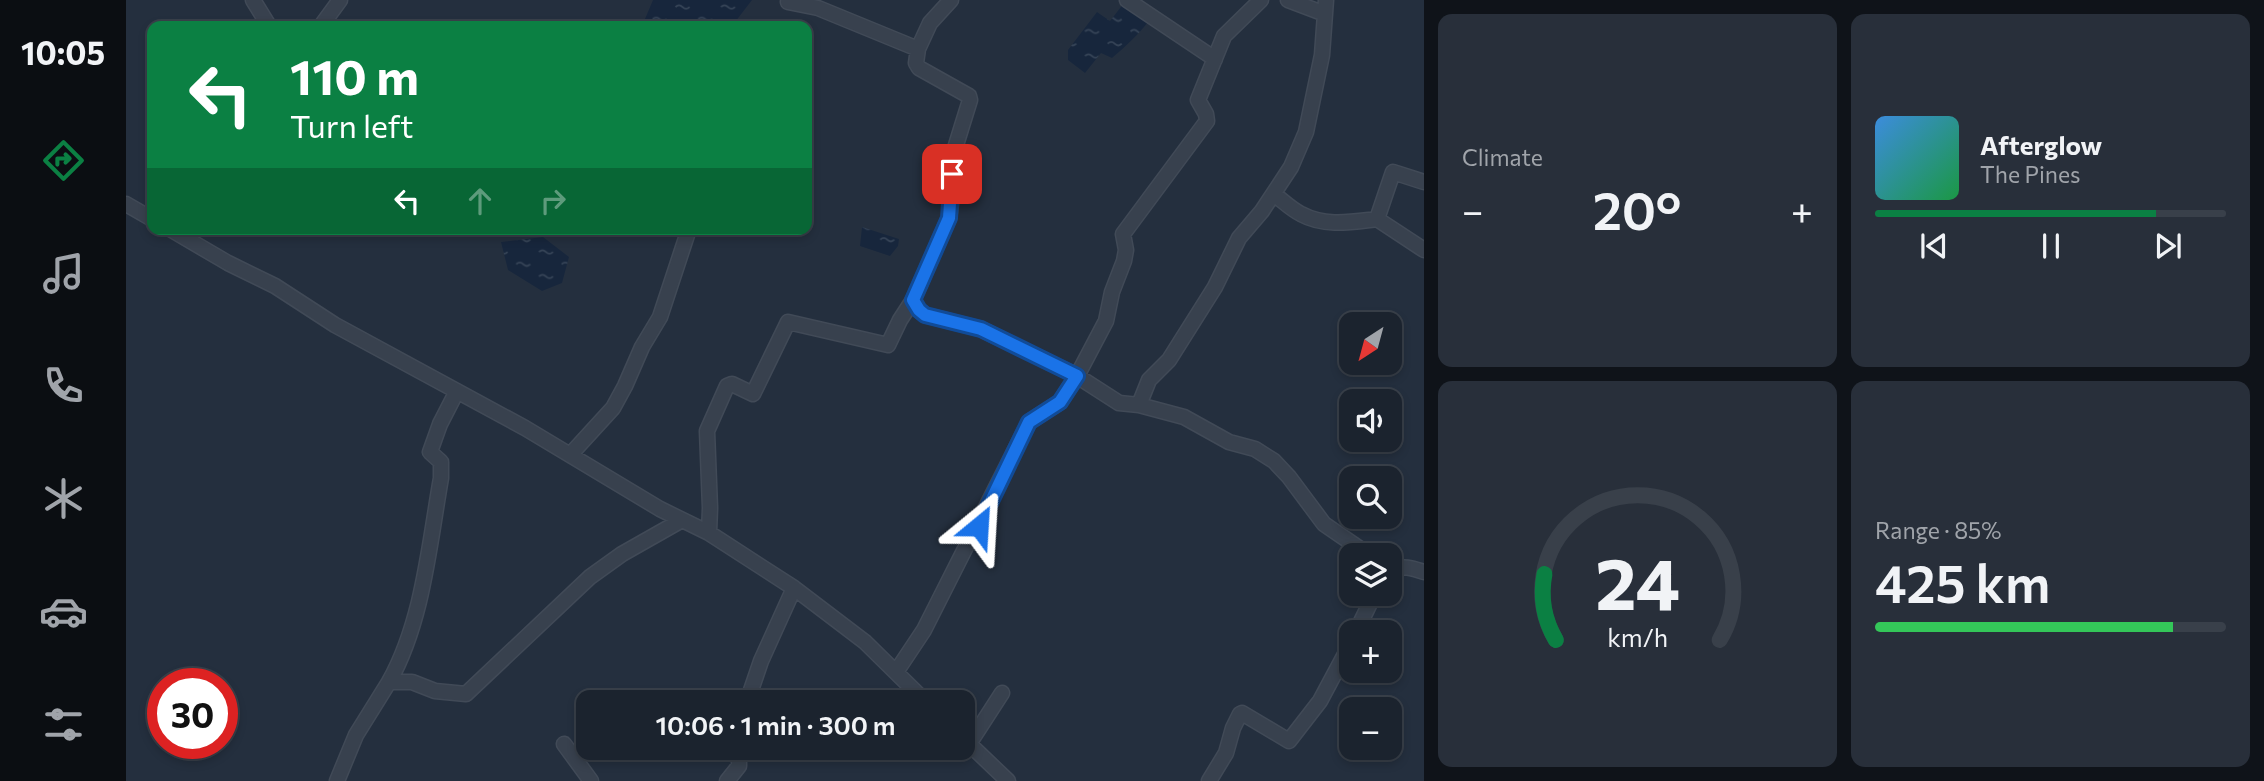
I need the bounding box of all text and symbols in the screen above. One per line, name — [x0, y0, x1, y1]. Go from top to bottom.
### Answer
text: 10:05 — [21, 32, 105, 72]
text: 110 m — [290, 45, 419, 105]
icon: left — [175, 49, 266, 140]
text: Turn left — [290, 105, 414, 145]
text: Afterglow — [1980, 129, 2102, 160]
icon: directions — [39, 136, 88, 185]
text: Climate — [1462, 143, 1543, 171]
pin — [922, 144, 982, 204]
icon: arrive — [933, 155, 971, 193]
text: The Pines — [1980, 160, 2081, 188]
text: 20° — [1593, 177, 1682, 241]
icon: left — [388, 182, 426, 220]
icon: ahead — [461, 182, 499, 220]
icon: right — [534, 182, 572, 220]
text: − — [1462, 186, 1484, 233]
text: + — [1791, 186, 1813, 233]
icon: previous — [1915, 227, 1953, 265]
icon: pause — [2032, 227, 2070, 265]
icon: next — [2149, 227, 2187, 265]
icon: music — [39, 249, 88, 298]
north arrow — [1339, 312, 1402, 374]
map controls — [1339, 312, 1402, 760]
icon: phone — [39, 361, 88, 410]
button: sound — [1339, 389, 1402, 452]
button: search — [1339, 466, 1402, 529]
icon: climate — [39, 474, 88, 523]
position arrow — [942, 489, 1016, 563]
text: Range · 85% — [1875, 516, 2002, 544]
text: 24 — [1595, 536, 1680, 625]
button: layers — [1339, 543, 1402, 606]
text: 425 km — [1875, 550, 2050, 614]
icon: car — [39, 587, 88, 636]
button: + — [1339, 620, 1402, 683]
text: km/h — [1607, 622, 1668, 652]
speed limit sign: 30 — [147, 668, 238, 759]
button: − — [1339, 697, 1402, 760]
icon: filters — [39, 700, 88, 749]
text: 10:06 · 1 min · 300 m — [656, 709, 895, 740]

